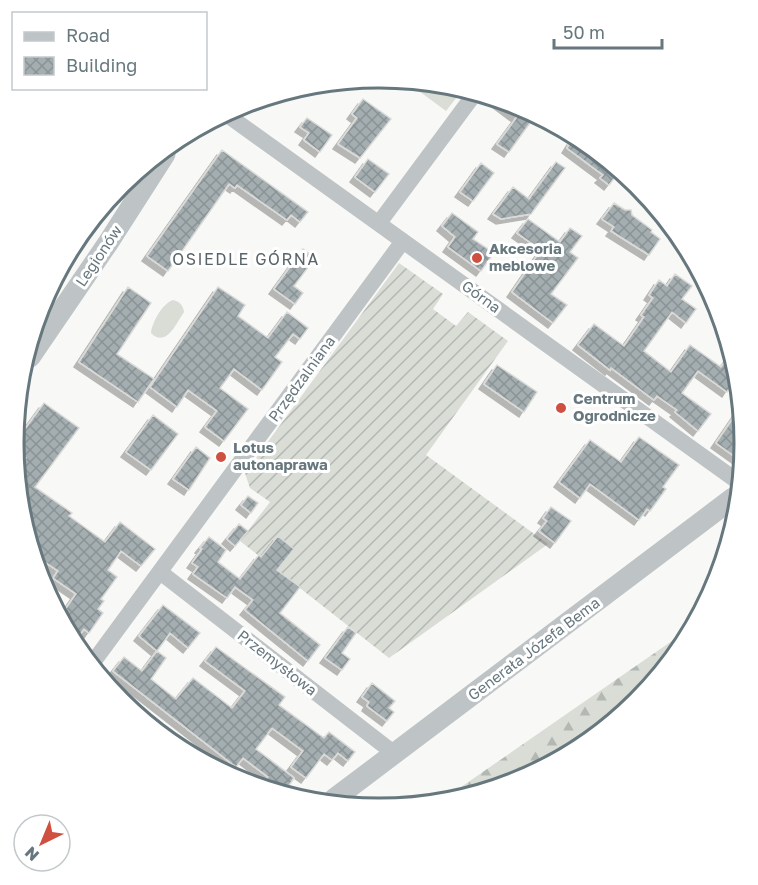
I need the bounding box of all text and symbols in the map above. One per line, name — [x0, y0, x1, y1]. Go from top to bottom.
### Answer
legend — [12, 12, 207, 90]
scale bar — [554, 12, 662, 50]
text: 50 m — [563, 21, 605, 43]
text: Road — [66, 24, 110, 46]
text: Building — [66, 54, 137, 76]
street label: Legionów — [71, 222, 125, 289]
place label: Akcesoria meblowe — [489, 239, 562, 274]
district label: OSIEDLE GÓRNA — [172, 249, 320, 269]
marker: Akcesoria meblowe — [470, 251, 484, 265]
street label: Górna — [459, 276, 504, 316]
street label: Przędzalniana — [264, 332, 338, 425]
place label: Centrum Ogrodnicze — [573, 389, 656, 424]
marker: Centrum Ogrodnicze — [554, 401, 568, 415]
place label: Lotus autonaprawa — [233, 438, 328, 473]
marker: Lotus autonaprawa — [214, 450, 228, 464]
street label: Generała Józefa Bema — [464, 593, 603, 704]
street label: Przemysłowa — [234, 626, 321, 699]
north arrow — [12, 813, 72, 873]
text: N — [20, 843, 43, 865]

